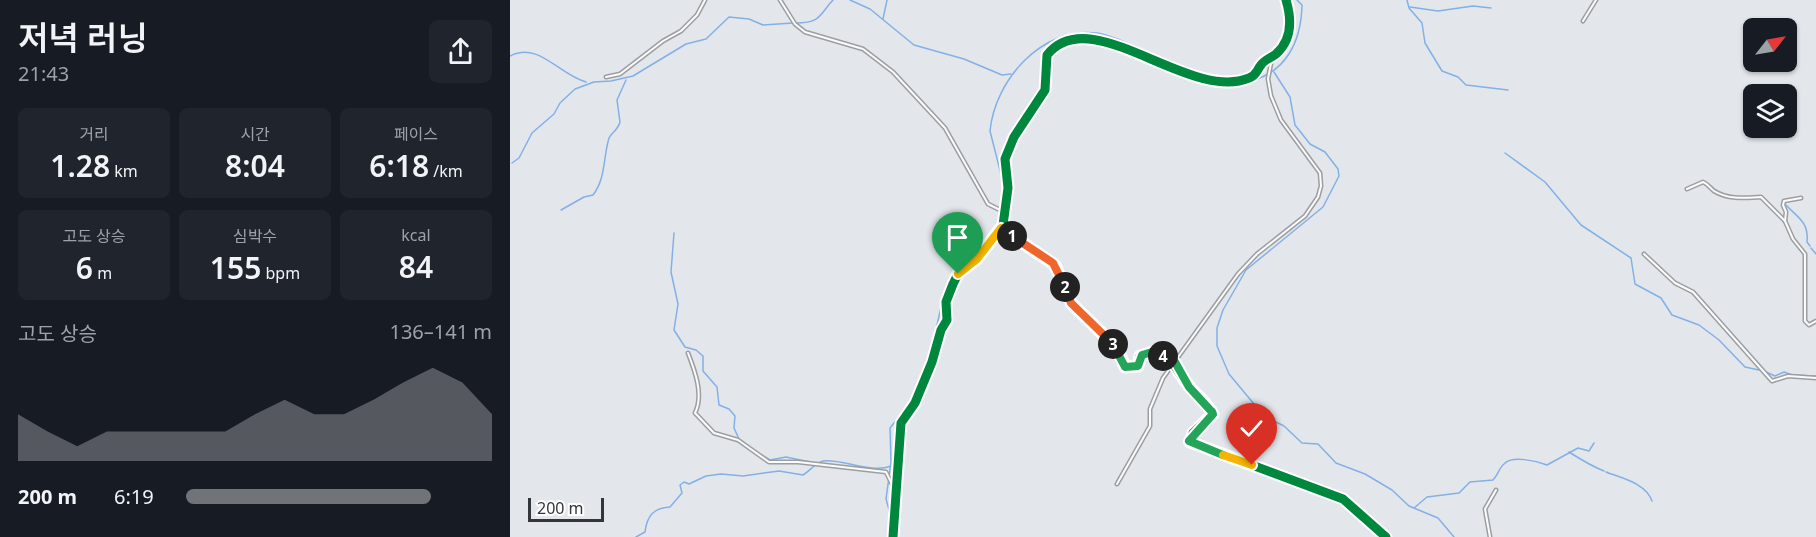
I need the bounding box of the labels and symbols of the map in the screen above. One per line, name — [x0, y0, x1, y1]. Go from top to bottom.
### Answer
north arrow — [1743, 18, 1797, 72]
pin — [932, 212, 983, 274]
pin: 1 — [997, 221, 1027, 251]
pin: 2 — [1050, 272, 1080, 302]
pin: 3 — [1098, 329, 1128, 359]
pin: 4 — [1148, 341, 1178, 371]
pin — [1226, 403, 1277, 465]
scale bar — [528, 495, 604, 522]

